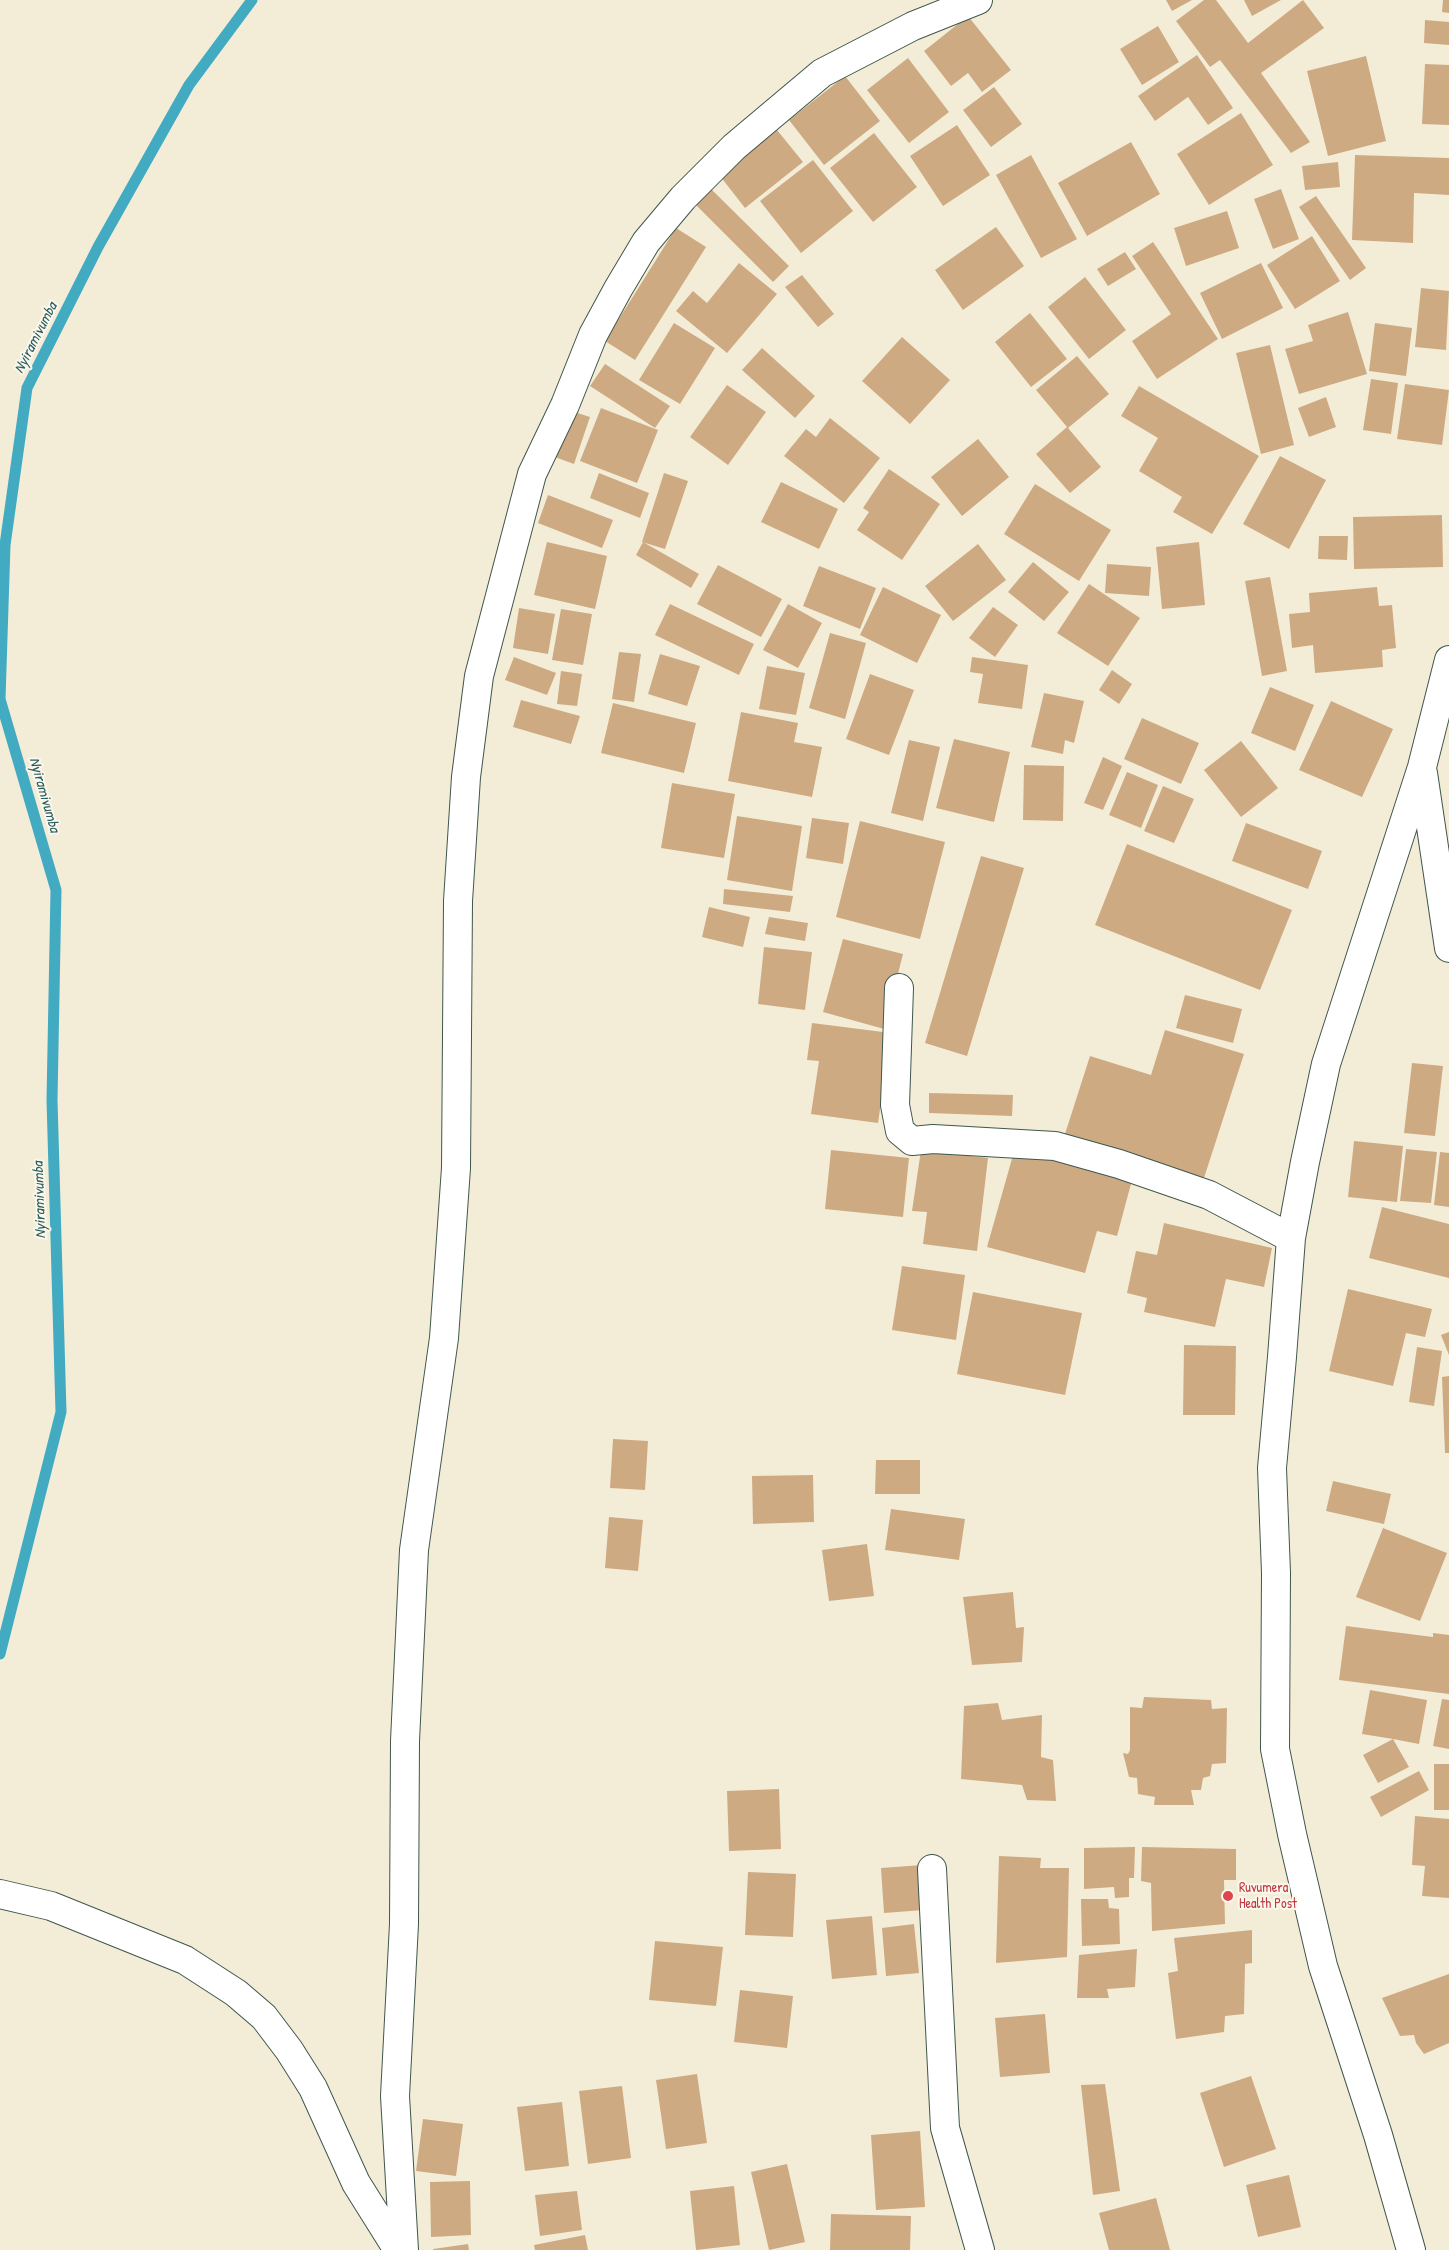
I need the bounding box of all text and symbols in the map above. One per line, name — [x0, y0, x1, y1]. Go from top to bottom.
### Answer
water label: Nyiramivumba — [10, 300, 62, 376]
water label: Nyiramivumba — [25, 755, 63, 835]
water label: Nyiramivumba — [30, 1161, 50, 1239]
place label: Ruvumera Health Post — [1239, 1880, 1297, 1912]
marker: Ruvumera Health Post — [1221, 1889, 1235, 1903]

